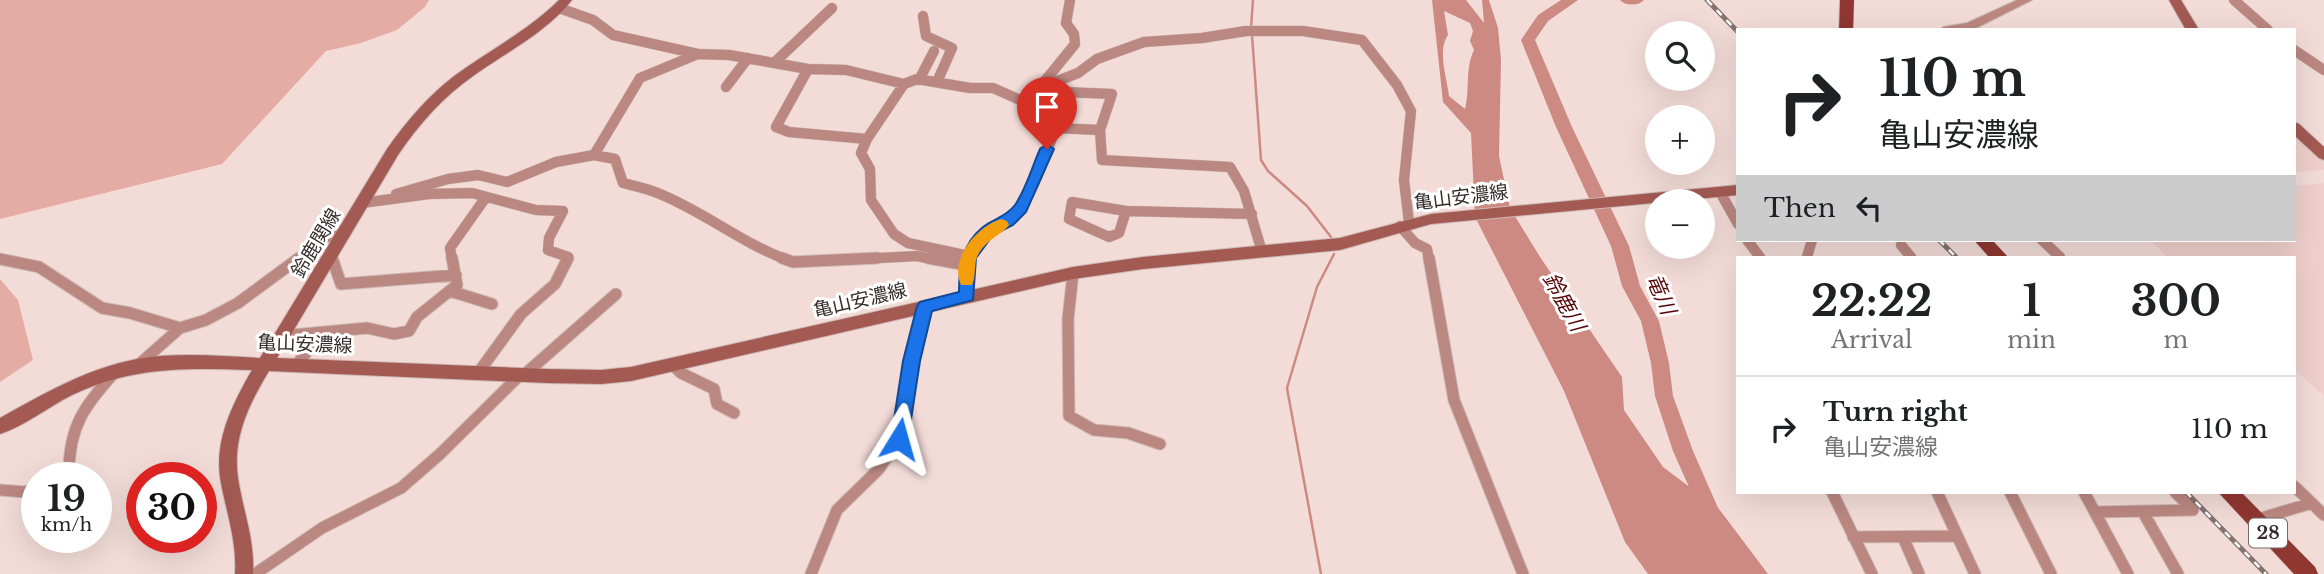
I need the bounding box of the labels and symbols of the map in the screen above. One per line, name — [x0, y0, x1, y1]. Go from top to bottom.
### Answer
pin — [1017, 77, 1077, 149]
street label: 亀山安濃線 — [1412, 180, 1510, 214]
street label: 鈴鹿関線 — [287, 204, 345, 282]
water label: 鈴鹿川 — [1537, 268, 1592, 338]
water label: 竜川 — [1641, 270, 1682, 320]
street label: 亀山安濃線 — [811, 278, 909, 322]
street label: 亀山安濃線 — [257, 331, 353, 357]
position arrow — [862, 402, 936, 476]
speed limit sign: 30 — [126, 462, 217, 553]
road number: 28 — [2249, 518, 2287, 548]

